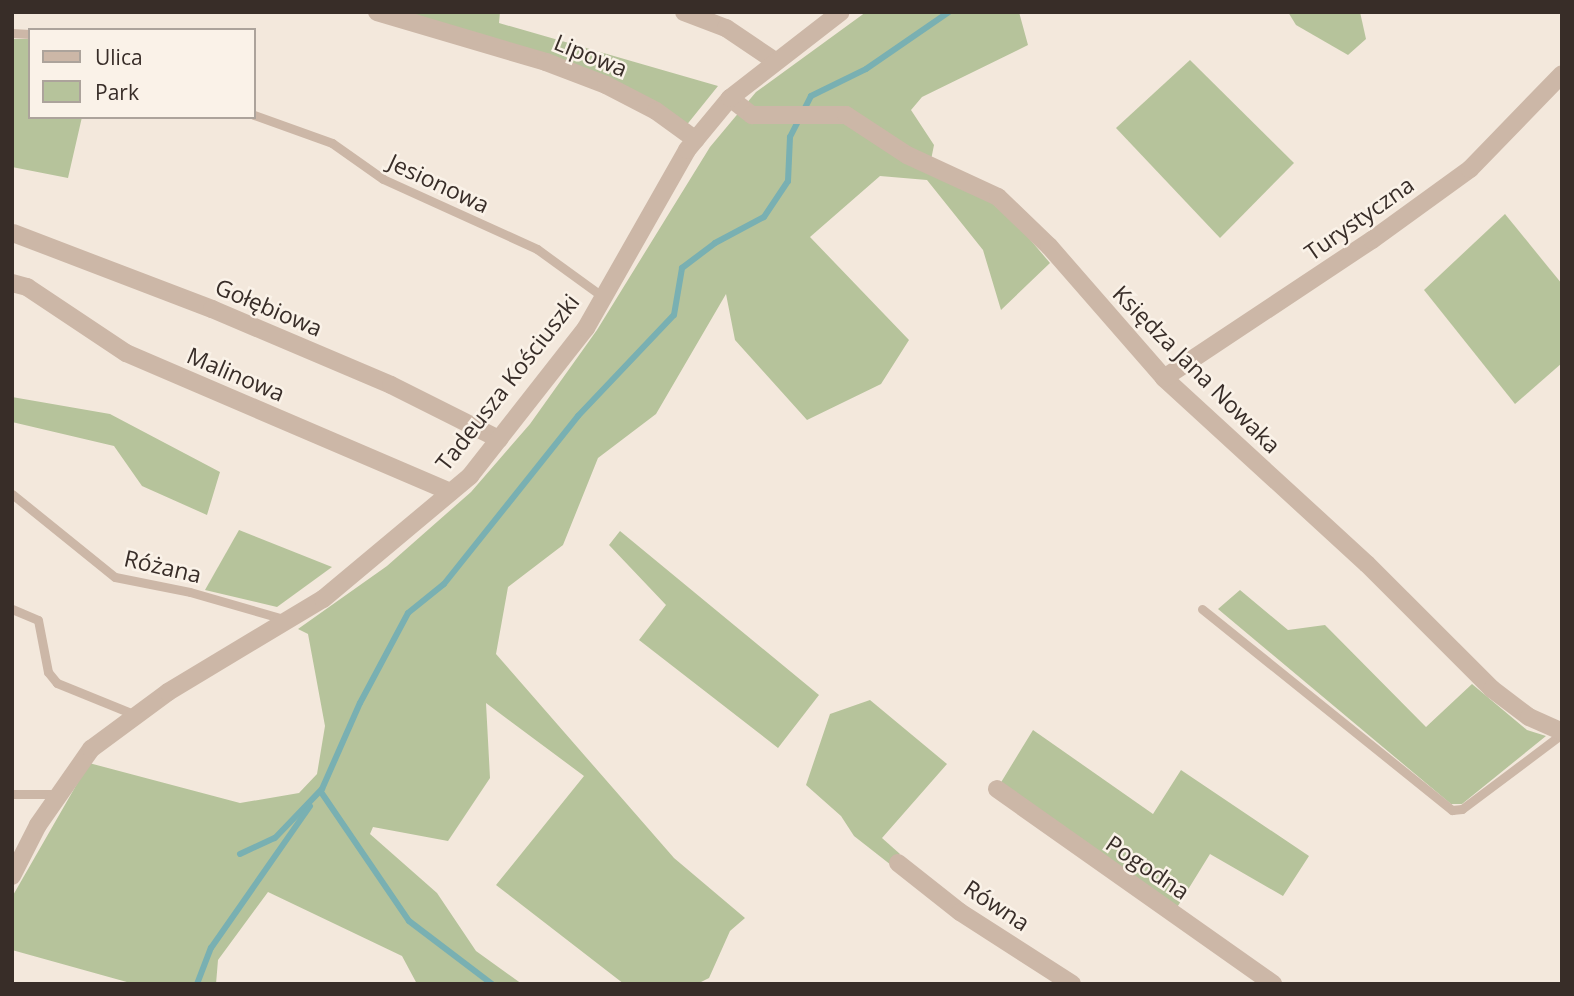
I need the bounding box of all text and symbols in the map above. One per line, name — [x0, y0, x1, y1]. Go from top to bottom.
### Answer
legend — [28, 28, 256, 119]
street label: Lipowa — [550, 28, 632, 82]
text: Ulica — [95, 43, 143, 71]
text: Park — [95, 78, 139, 106]
street label: Jesionowa — [384, 148, 494, 218]
street label: Turystyczna — [1299, 170, 1419, 266]
street label: Gołębiowa — [211, 272, 327, 342]
street label: Księdza Jana Nowaka — [1107, 279, 1287, 459]
street label: Tadeusza Kościuszki — [429, 288, 585, 476]
street label: Malinowa — [183, 341, 289, 407]
street label: Różana — [122, 544, 204, 588]
street label: Pogodna — [1101, 829, 1195, 905]
street label: Równa — [959, 874, 1035, 936]

